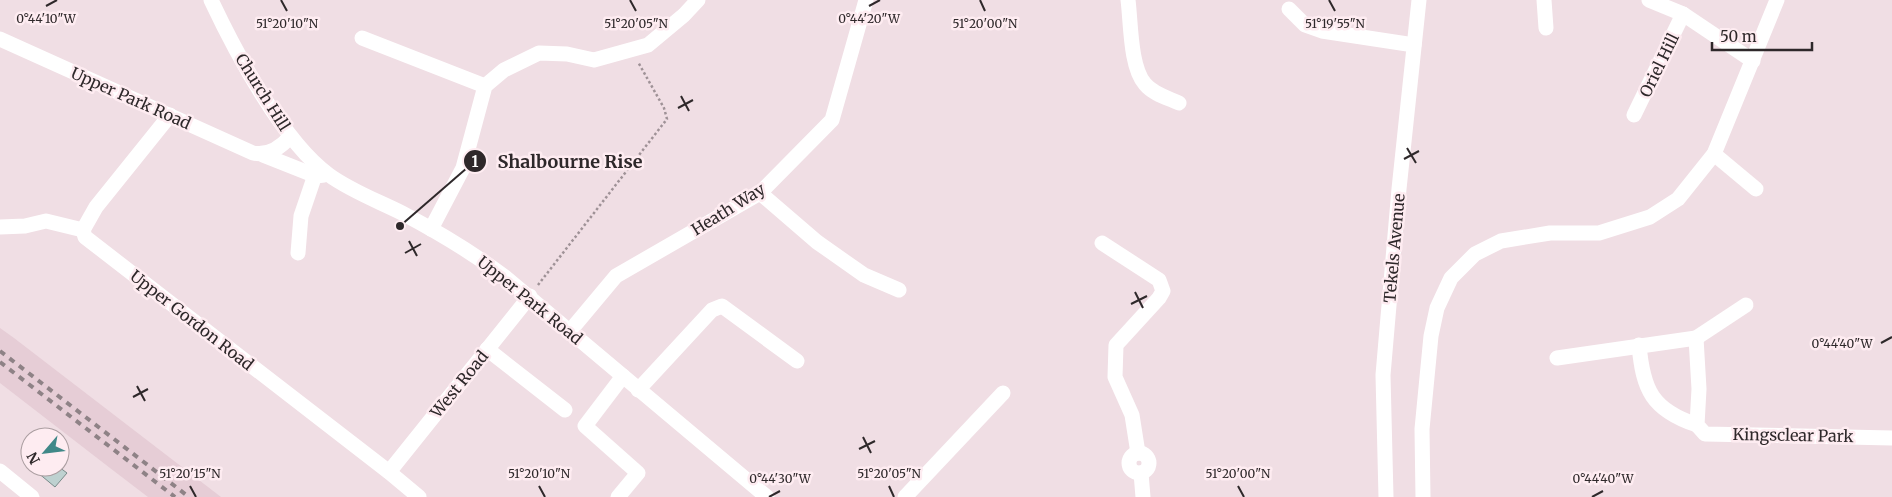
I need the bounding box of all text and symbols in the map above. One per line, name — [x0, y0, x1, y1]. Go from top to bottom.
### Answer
text: 0°44'10"W — [16, 11, 77, 26]
text: 0°44'20"W — [838, 11, 901, 26]
text: 51°20'10"N — [256, 16, 319, 31]
text: 51°20'05"N — [604, 16, 668, 31]
text: 51°20'00"N — [953, 16, 1018, 31]
text: 51°19'55"N — [1305, 16, 1366, 31]
scale bar — [1712, 20, 1812, 52]
text: 50 m — [1720, 27, 1757, 46]
street label: Oriel Hill — [1635, 30, 1683, 100]
street label: Church Hill — [231, 50, 295, 134]
street label: Upper Park Road — [68, 63, 194, 134]
callout: Shalbourne Rise — [463, 145, 653, 178]
text: Shalbourne Rise — [497, 150, 643, 173]
text: 1 — [472, 152, 479, 171]
street label: Heath Way — [688, 178, 769, 239]
street label: Tekels Avenue — [1379, 192, 1409, 304]
street label: Upper Park Road — [473, 252, 587, 349]
street label: Upper Gordon Road — [126, 266, 258, 375]
text: 0°44'40"W — [1812, 336, 1873, 351]
street label: West Road — [425, 346, 492, 422]
street label: Kingsclear Park — [1732, 424, 1855, 446]
north arrow — [20, 427, 70, 477]
text: N — [23, 449, 44, 467]
text: 51°20'15"N — [159, 466, 221, 481]
text: 51°20'10"N — [508, 466, 571, 481]
text: 51°20'05"N — [857, 466, 921, 481]
text: 51°20'00"N — [1206, 466, 1271, 481]
text: 0°44'30"W — [749, 471, 812, 486]
text: 0°44'40"W — [1573, 471, 1634, 486]

